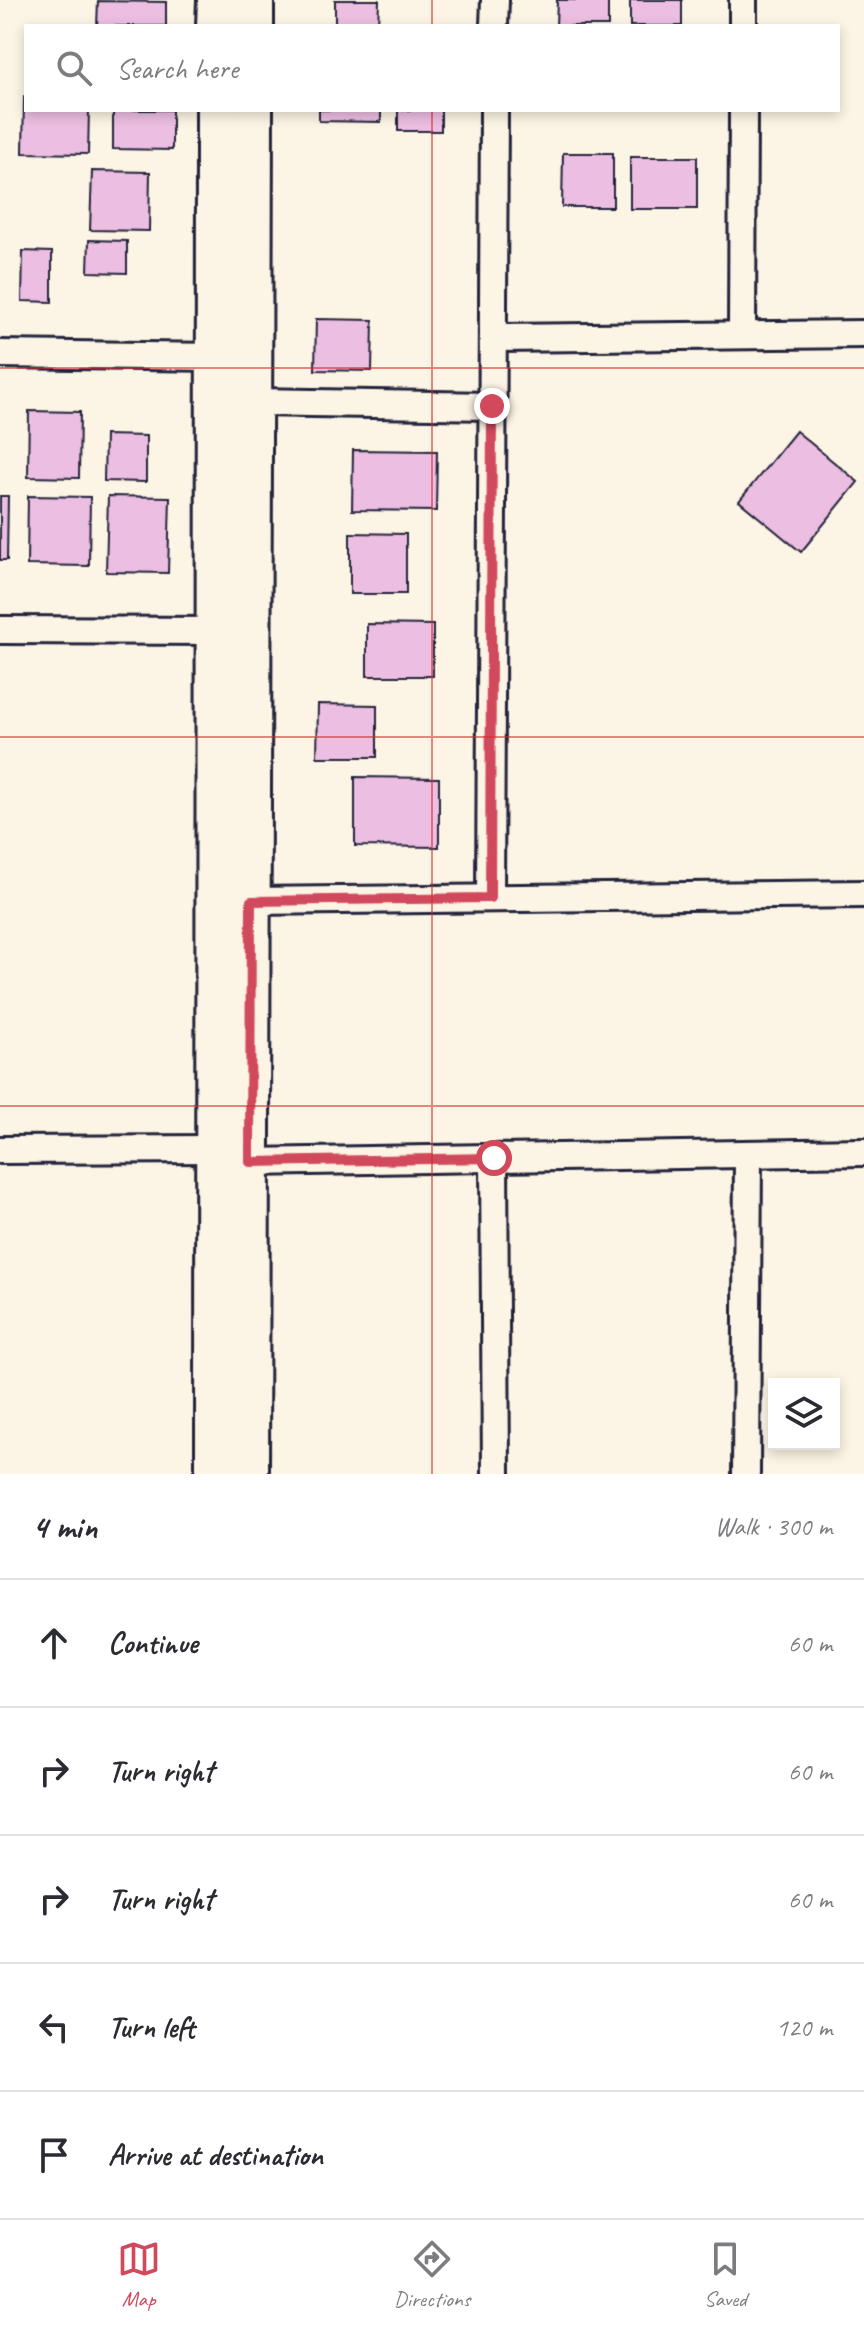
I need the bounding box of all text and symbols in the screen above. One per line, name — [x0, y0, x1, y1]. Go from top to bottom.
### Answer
search box — [24, 24, 840, 112]
icon: search — [52, 46, 96, 90]
text: Search here — [116, 49, 238, 87]
route end — [474, 388, 510, 424]
route start — [476, 1140, 512, 1176]
map controls — [768, 1378, 840, 1450]
button: layers — [768, 1378, 840, 1450]
text: 4 min — [32, 1505, 97, 1548]
text: Walk · 300 m — [715, 1510, 832, 1543]
icon: ahead — [32, 1621, 76, 1665]
text: Continue — [108, 1624, 198, 1662]
text: 60 m — [788, 1627, 832, 1660]
icon: right — [32, 1749, 76, 1793]
text: Turn right — [108, 1752, 213, 1790]
text: 60 m — [788, 1755, 832, 1788]
icon: right — [32, 1877, 76, 1921]
text: Turn right — [108, 1880, 213, 1918]
text: 60 m — [788, 1883, 832, 1916]
icon: left — [32, 2005, 76, 2049]
text: Turn left — [108, 2008, 195, 2046]
text: 120 m — [776, 2011, 832, 2044]
icon: arrive — [32, 2133, 76, 2177]
text: Arrive at destination — [108, 2136, 323, 2174]
tab: Map — [117, 2237, 161, 2313]
tab: Directions — [394, 2237, 470, 2313]
tab: Saved — [703, 2237, 747, 2313]

